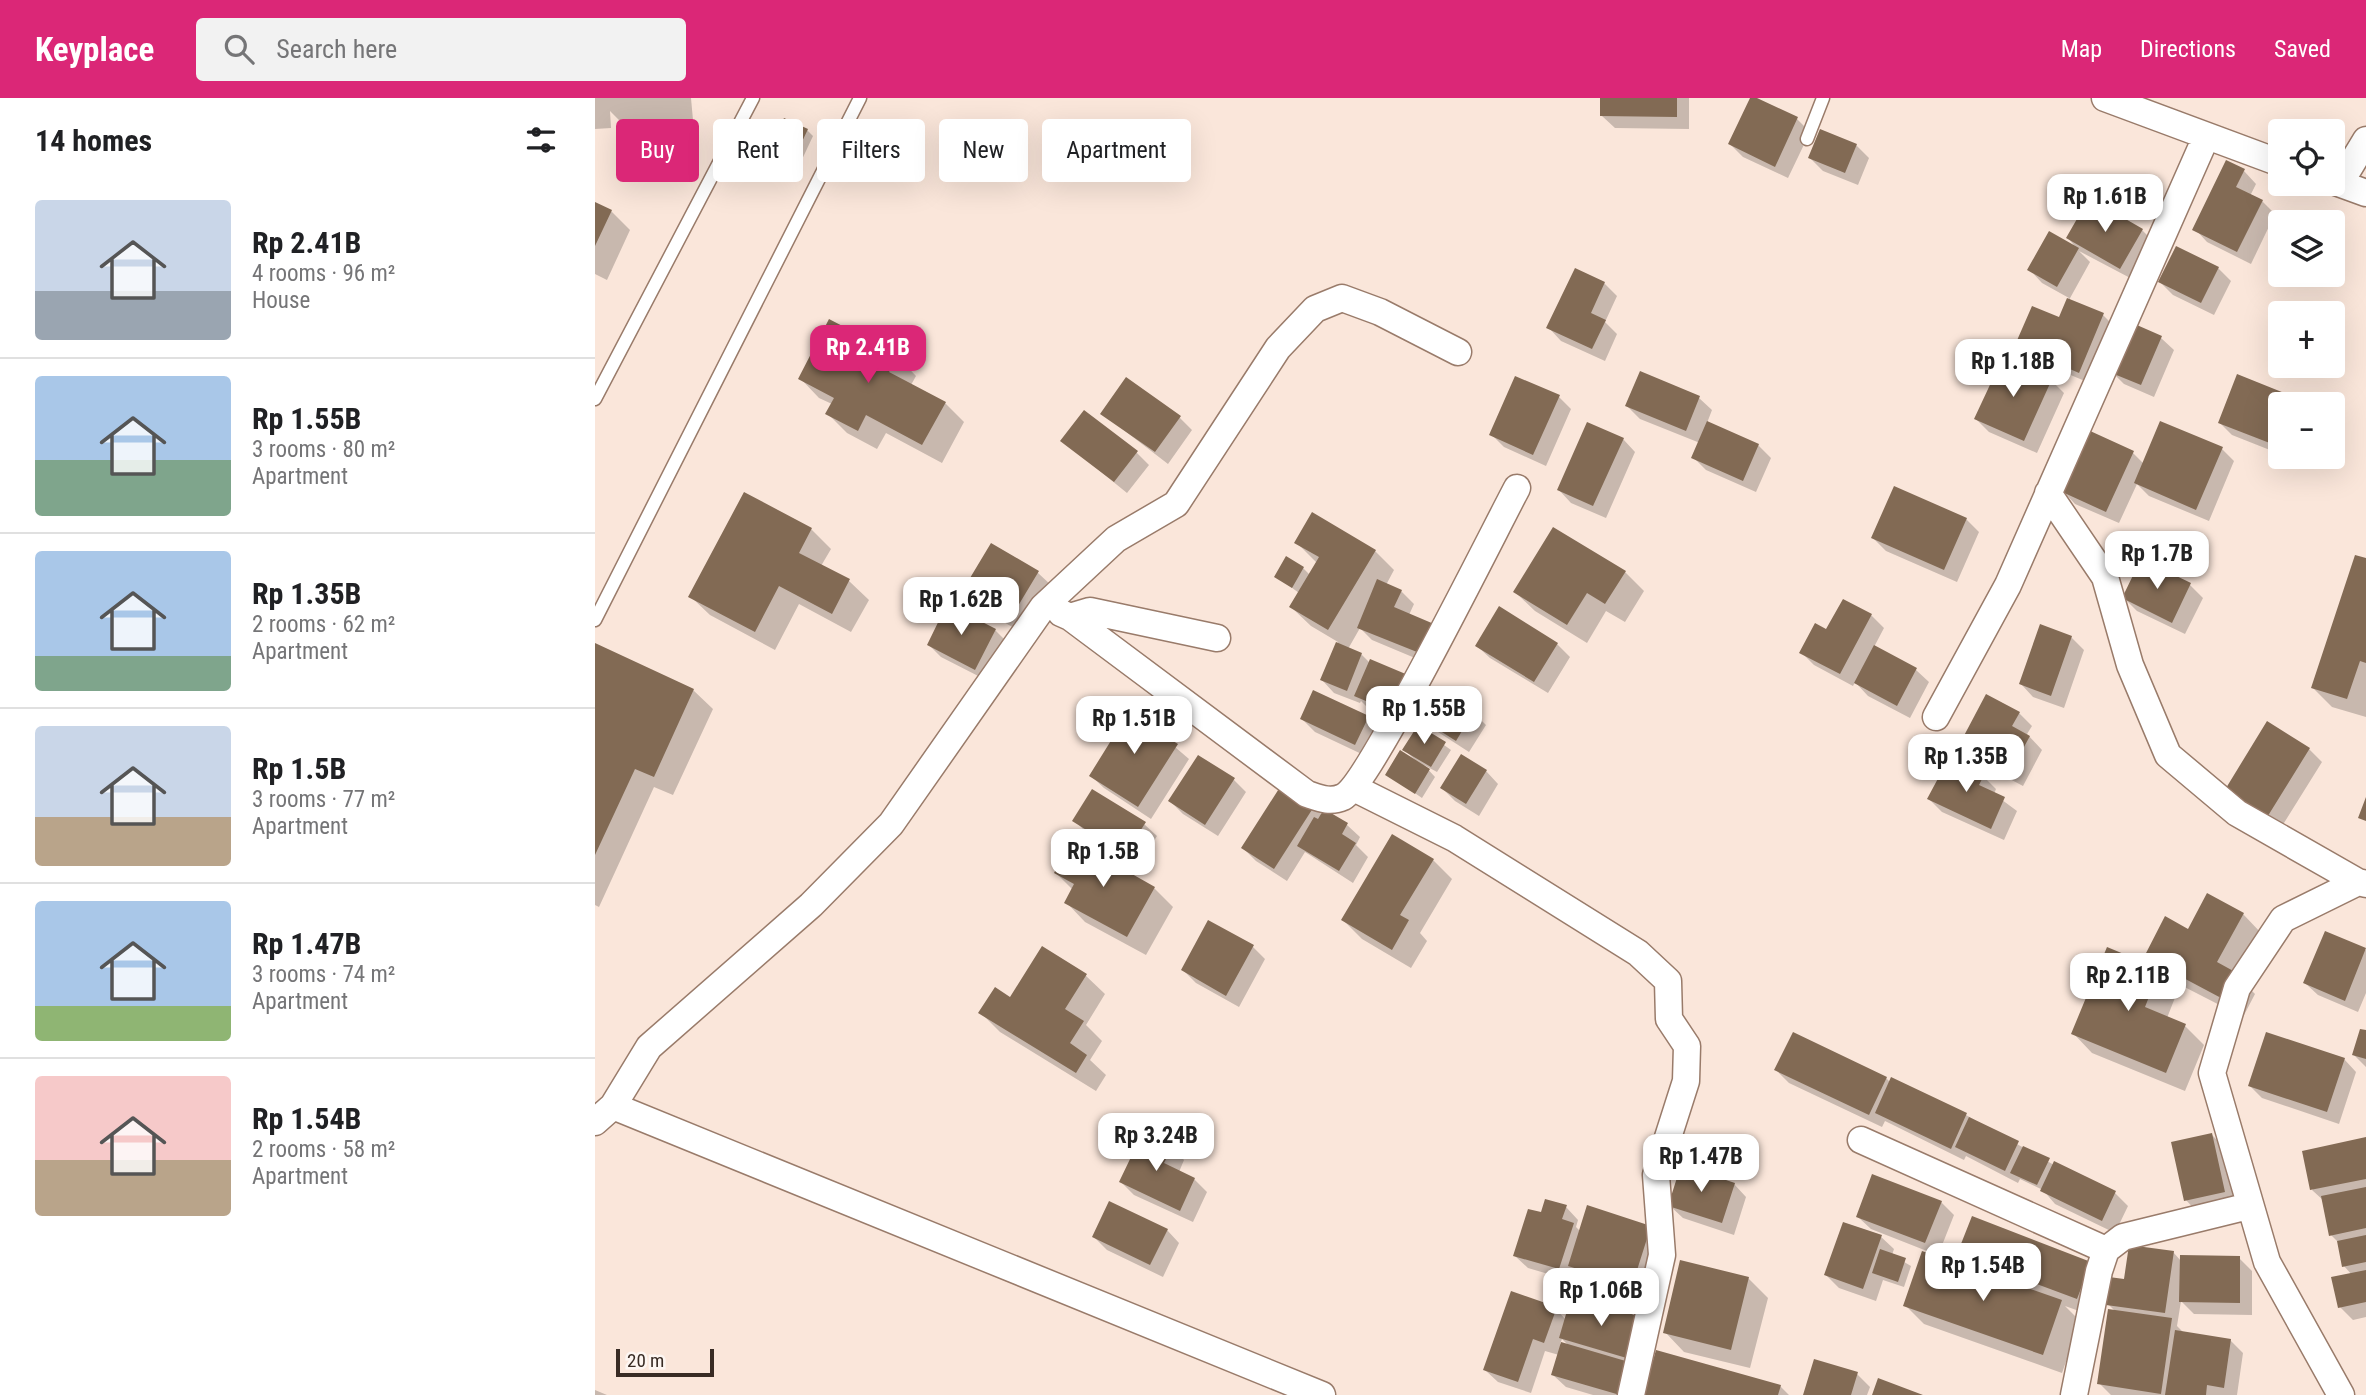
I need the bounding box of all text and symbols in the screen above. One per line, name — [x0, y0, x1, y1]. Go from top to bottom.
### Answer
search box — [196, 18, 686, 81]
text: Keyplace — [35, 30, 154, 69]
icon: search — [220, 30, 258, 68]
text: Search here — [276, 34, 397, 64]
text: Map — [2061, 35, 2102, 63]
text: Directions — [2140, 35, 2236, 63]
text: Saved — [2274, 35, 2331, 63]
chip: Buy — [616, 119, 699, 182]
chip: Rent — [713, 119, 803, 182]
chip: Filters — [817, 119, 925, 182]
chip: New — [939, 119, 1028, 182]
chip: Apartment — [1042, 119, 1191, 182]
map controls — [2268, 119, 2345, 469]
button: locate — [2268, 119, 2345, 196]
icon: filters — [522, 121, 560, 159]
text: 14 homes — [35, 123, 152, 158]
pin: Rp 1.61B — [2033, 174, 2177, 234]
text: Rp 1.61B — [2063, 183, 2147, 210]
button: layers — [2268, 210, 2345, 287]
text: Rp 2.41B — [252, 225, 361, 260]
icon: home — [91, 228, 175, 312]
text: 4 rooms · 96 m² — [252, 260, 395, 287]
text: House — [252, 287, 310, 314]
button: + — [2268, 301, 2345, 378]
pin: Rp 2.41B — [796, 326, 940, 385]
text: Rp 2.41B — [826, 334, 910, 361]
pin: Rp 1.18B — [1941, 340, 2085, 399]
text: Rp 1.18B — [1971, 348, 2055, 375]
button: − — [2268, 392, 2345, 469]
text: Rp 1.55B — [252, 401, 361, 436]
icon: home — [91, 404, 175, 488]
text: 3 rooms · 80 m² — [252, 436, 395, 463]
text: Apartment — [252, 463, 348, 490]
pin: Rp 1.7B — [2092, 532, 2222, 591]
text: Rp 1.7B — [2121, 540, 2193, 567]
text: Rp 1.35B — [252, 576, 361, 611]
pin: Rp 1.62B — [889, 578, 1033, 637]
icon: home — [91, 579, 175, 663]
text: Rp 1.62B — [919, 586, 1003, 613]
text: 2 rooms · 62 m² — [252, 611, 395, 638]
text: Apartment — [252, 638, 348, 665]
pin: Rp 1.55B — [1352, 686, 1496, 746]
text: Rp 1.55B — [1382, 695, 1466, 722]
pin: Rp 1.51B — [1062, 696, 1206, 756]
text: Rp 1.51B — [1092, 705, 1176, 732]
pin: Rp 1.35B — [1894, 734, 2038, 794]
text: Rp 1.35B — [1924, 743, 2008, 770]
text: Rp 1.5B — [252, 751, 346, 786]
icon: home — [91, 754, 175, 838]
text: 3 rooms · 77 m² — [252, 786, 395, 813]
text: Apartment — [252, 813, 348, 840]
pin: Rp 1.5B — [1038, 830, 1168, 889]
text: Rp 1.5B — [1067, 838, 1139, 865]
text: Rp 1.47B — [252, 926, 361, 961]
icon: home — [91, 929, 175, 1013]
pin: Rp 2.11B — [2056, 954, 2200, 1013]
text: 3 rooms · 74 m² — [252, 961, 395, 988]
text: Rp 2.11B — [2086, 962, 2170, 989]
text: Apartment — [252, 988, 348, 1015]
text: Rp 1.54B — [252, 1101, 361, 1136]
icon: home — [91, 1104, 175, 1188]
pin: Rp 3.24B — [1084, 1114, 1228, 1173]
text: Rp 3.24B — [1114, 1122, 1198, 1149]
pin: Rp 1.47B — [1629, 1134, 1773, 1194]
text: 2 rooms · 58 m² — [252, 1136, 395, 1163]
text: Rp 1.47B — [1659, 1143, 1743, 1170]
text: Apartment — [252, 1163, 348, 1190]
pin: Rp 1.54B — [1911, 1244, 2055, 1303]
text: Rp 1.54B — [1941, 1252, 2025, 1279]
pin: Rp 1.06B — [1529, 1268, 1673, 1328]
text: Rp 1.06B — [1559, 1277, 1643, 1304]
scale bar — [616, 1346, 714, 1378]
text: 20 m — [627, 1349, 664, 1372]

